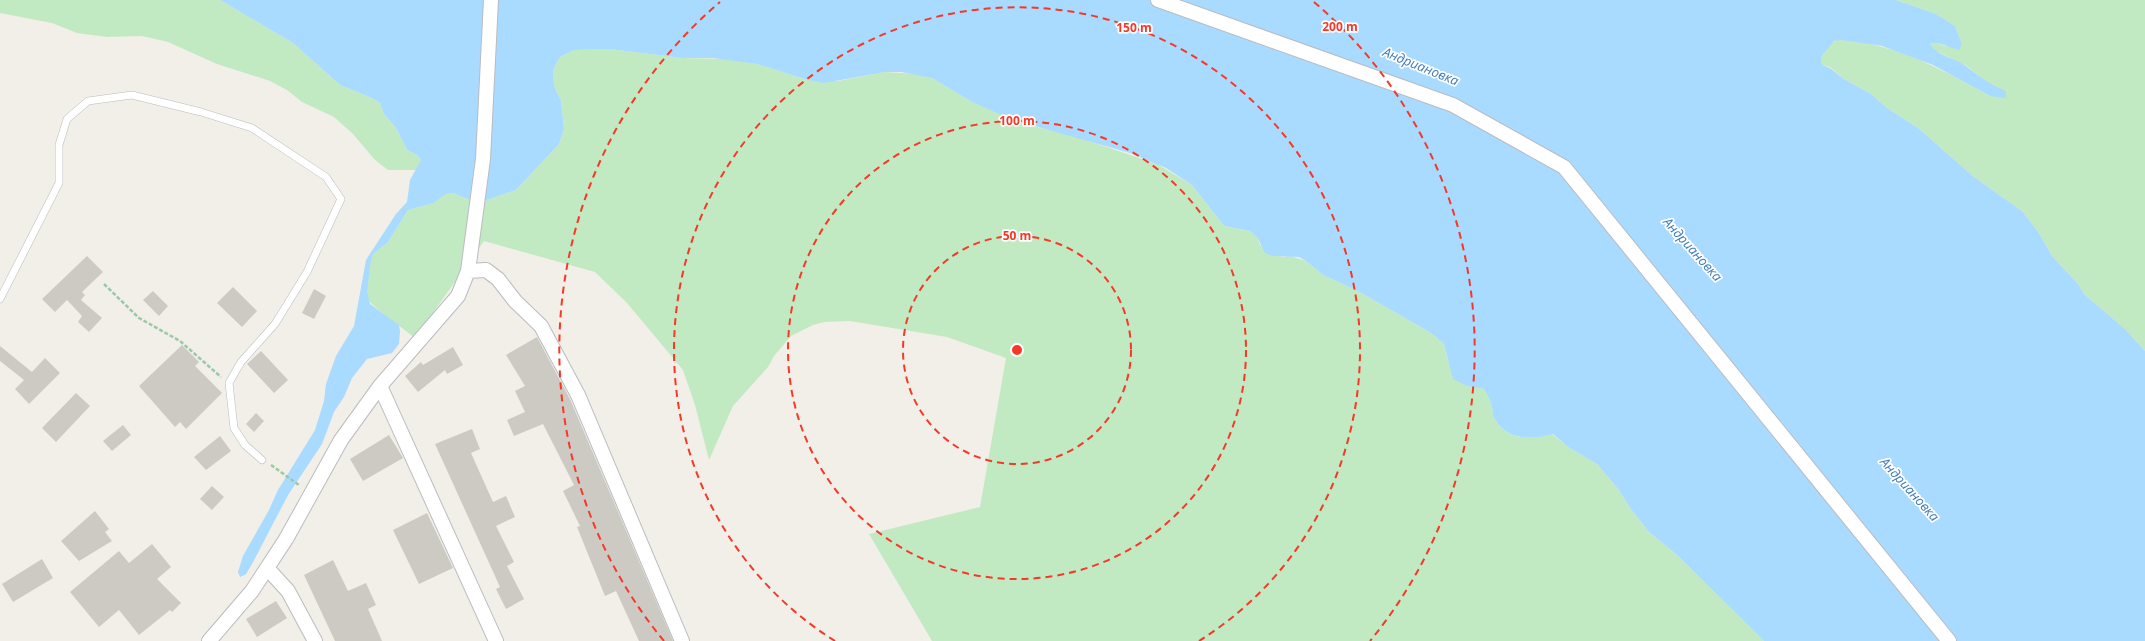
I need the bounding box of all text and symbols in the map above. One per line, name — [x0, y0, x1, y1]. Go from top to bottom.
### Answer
text: 200 m — [1322, 18, 1358, 35]
text: 150 m — [1116, 19, 1152, 36]
water label: Андриановка — [1379, 42, 1462, 90]
text: 100 m — [999, 112, 1035, 129]
water label: Андриановка — [1659, 212, 1727, 285]
text: 50 m — [1003, 227, 1031, 244]
centre of rings — [1010, 343, 1024, 357]
water label: Андриановка — [1876, 452, 1944, 525]

